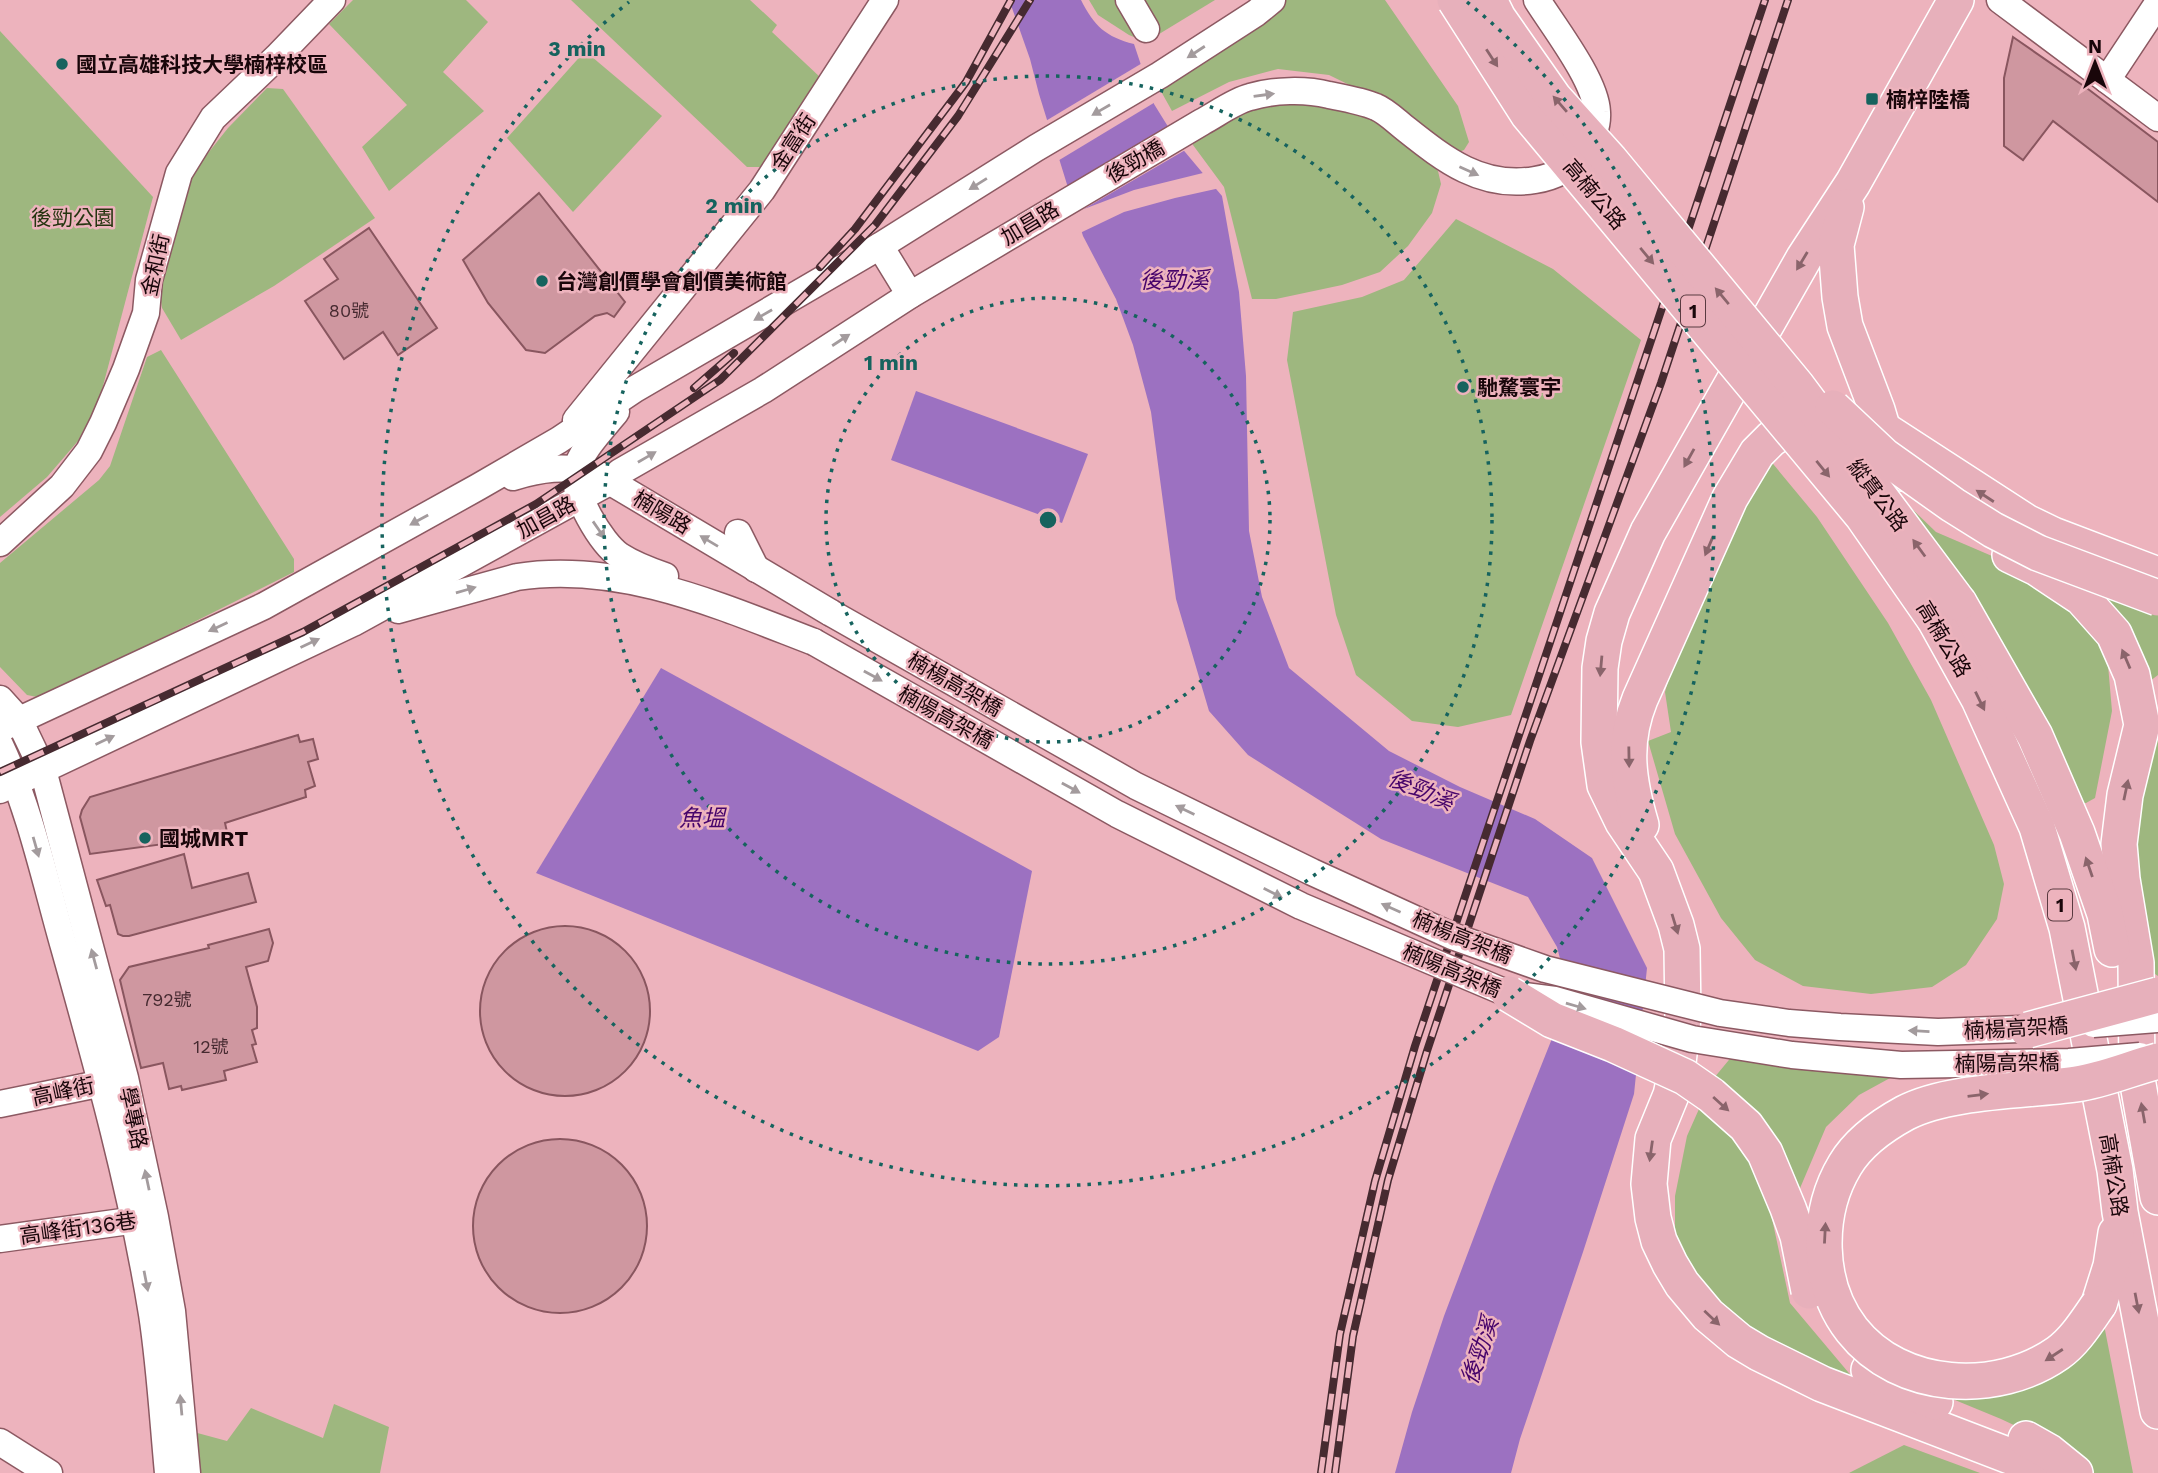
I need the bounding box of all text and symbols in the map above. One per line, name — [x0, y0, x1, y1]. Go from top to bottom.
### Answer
north arrow — [2060, 28, 2130, 98]
text: N — [2088, 35, 2102, 58]
text: 3 min — [548, 36, 606, 61]
one-way arrow — [1187, 45, 1205, 59]
one-way arrow — [1485, 48, 1498, 67]
place label: 國立高雄科技大學楠梓校區 — [76, 52, 328, 77]
marker: 國立高雄科技大學楠梓校區 — [54, 56, 70, 72]
place label: 楠梓陸橋 — [1886, 87, 1970, 112]
one-way arrow — [1254, 89, 1276, 100]
marker: 楠梓陸橋 — [1864, 91, 1880, 107]
one-way arrow — [1552, 95, 1568, 113]
one-way arrow — [1092, 104, 1111, 116]
street label: 金富街 — [765, 109, 821, 175]
street label: 後勁橋 — [1101, 134, 1169, 188]
street label: 高楠公路 — [1558, 154, 1632, 234]
one-way arrow — [1459, 165, 1479, 177]
one-way arrow — [969, 177, 988, 190]
text: 2 min — [705, 193, 763, 218]
street label: 加昌路 — [997, 196, 1063, 250]
park label: 後勁公園 — [31, 205, 115, 230]
street label: 金和街 — [136, 232, 174, 298]
one-way arrow — [1639, 247, 1654, 264]
one-way arrow — [1796, 251, 1809, 270]
water label: 後勁溪 — [1140, 267, 1212, 294]
place label: 台灣創價學會創價美術館 — [556, 269, 787, 294]
marker: 台灣創價學會創價美術館 — [534, 273, 550, 289]
one-way arrow — [1715, 287, 1730, 305]
road number: 1 — [1681, 296, 1705, 326]
house number: 80號 — [329, 300, 369, 321]
one-way arrow — [753, 308, 772, 321]
one-way arrow — [831, 333, 850, 346]
text: 1 min — [864, 350, 918, 375]
place label: 馳騖寰宇 — [1477, 375, 1561, 400]
marker: 馳騖寰宇 — [1455, 379, 1471, 395]
one-way arrow — [1683, 448, 1695, 468]
one-way arrow — [637, 451, 656, 463]
street label: 縱貫公路 — [1843, 454, 1913, 536]
one-way arrow — [1816, 459, 1831, 477]
street label: 楠陽路 — [629, 485, 695, 539]
one-way arrow — [1975, 490, 1994, 503]
street label: 加昌路 — [512, 491, 580, 543]
centre of rings — [1036, 508, 1060, 532]
one-way arrow — [409, 514, 428, 526]
one-way arrow — [592, 520, 605, 540]
one-way arrow — [700, 535, 719, 547]
one-way arrow — [1703, 536, 1714, 557]
one-way arrow — [1912, 539, 1926, 557]
one-way arrow — [455, 585, 476, 595]
street label: 高楠公路 — [1912, 597, 1976, 681]
one-way arrow — [208, 621, 228, 633]
one-way arrow — [300, 637, 320, 649]
street label: 楠楊高架橋 — [903, 647, 1007, 721]
one-way arrow — [2120, 649, 2132, 669]
one-way arrow — [1595, 655, 1606, 677]
one-way arrow — [863, 670, 883, 682]
street label: 楠陽高架橋 — [894, 681, 998, 753]
one-way arrow — [1974, 691, 1985, 711]
one-way arrow — [94, 735, 115, 746]
one-way arrow — [1623, 746, 1635, 768]
water label: 後勁溪 — [1384, 764, 1461, 817]
one-way arrow — [2121, 779, 2132, 801]
one-way arrow — [1061, 782, 1081, 794]
water label: 魚塭 — [679, 805, 727, 832]
one-way arrow — [1175, 805, 1195, 816]
place label: 國城MRT — [159, 826, 248, 851]
marker: 國城MRT — [137, 830, 153, 846]
one-way arrow — [31, 837, 41, 858]
one-way arrow — [2083, 857, 2094, 878]
one-way arrow — [1263, 887, 1283, 898]
road number: 1 — [2048, 890, 2072, 920]
one-way arrow — [1381, 902, 1401, 914]
street label: 楠楊高架橋 — [1409, 906, 1515, 968]
one-way arrow — [1670, 914, 1681, 935]
street label: 楠陽高架橋 — [1399, 938, 1505, 1002]
one-way arrow — [88, 948, 98, 969]
one-way arrow — [2068, 949, 2079, 971]
house number: 792號 — [142, 989, 192, 1010]
one-way arrow — [1566, 1002, 1587, 1012]
street label: 楠楊高架橋 — [1963, 1013, 2069, 1043]
one-way arrow — [1908, 1025, 1930, 1036]
house number: 12號 — [193, 1036, 229, 1057]
street label: 楠陽高架橋 — [1954, 1050, 2060, 1076]
street label: 高峰街 — [30, 1072, 96, 1110]
street label: 學專路 — [115, 1085, 153, 1151]
one-way arrow — [1967, 1090, 1989, 1101]
one-way arrow — [1712, 1096, 1730, 1112]
one-way arrow — [2138, 1102, 2149, 1124]
street label: 高楠公路 — [2095, 1132, 2133, 1218]
one-way arrow — [1646, 1140, 1657, 1162]
one-way arrow — [142, 1169, 153, 1191]
street label: 高峰街136巷 — [18, 1207, 138, 1249]
one-way arrow — [1820, 1222, 1831, 1244]
one-way arrow — [140, 1270, 151, 1292]
one-way arrow — [2132, 1292, 2143, 1314]
one-way arrow — [1703, 1309, 1720, 1325]
water label: 後勁溪 — [1456, 1311, 1505, 1388]
one-way arrow — [2044, 1348, 2063, 1361]
one-way arrow — [175, 1394, 186, 1416]

